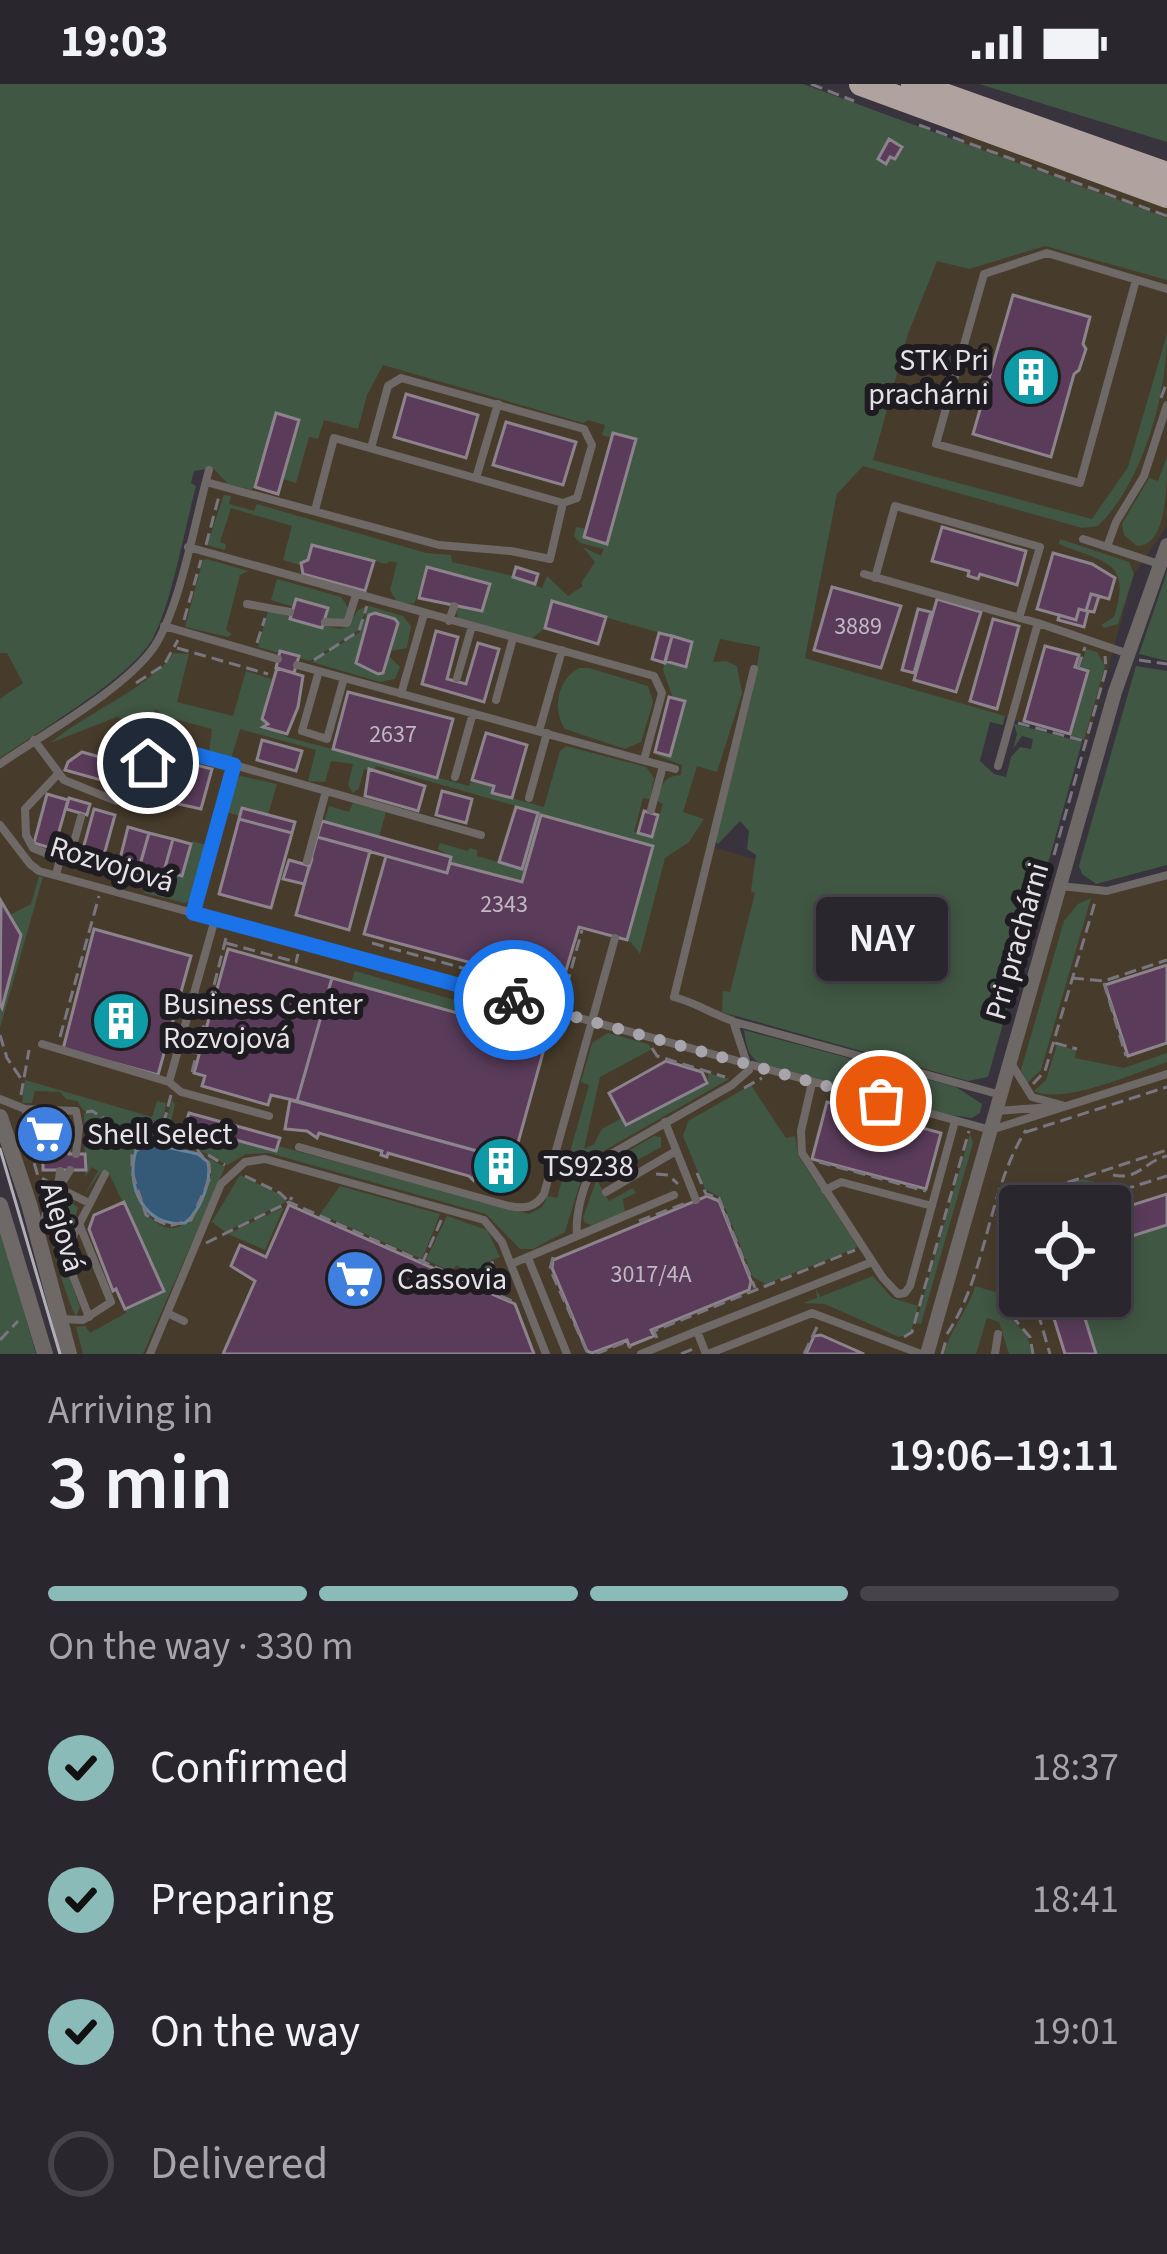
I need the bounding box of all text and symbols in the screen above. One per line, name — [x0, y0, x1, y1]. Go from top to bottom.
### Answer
text: 19:03 — [60, 10, 169, 74]
place label: STK Pri prachárni — [868, 339, 989, 416]
building icon: STK Pri prachárni — [1000, 346, 1062, 408]
house number: 3889 — [834, 609, 882, 644]
pin — [97, 712, 199, 814]
house number: 2637 — [369, 717, 417, 752]
icon: home — [115, 730, 181, 796]
street label: Rozvojová — [44, 825, 179, 904]
street label: Pri prachárni — [975, 858, 1060, 1025]
house number: 2343 — [480, 887, 528, 922]
callout: NAY — [815, 897, 947, 981]
text: NAY — [849, 911, 915, 967]
courier — [454, 940, 574, 1060]
icon: bike — [481, 967, 547, 1033]
place label: Business Center Rozvojová — [163, 983, 363, 1060]
building icon: Business Center Rozvojová — [90, 990, 152, 1052]
pin — [830, 1050, 932, 1152]
icon: bag — [848, 1068, 914, 1134]
supermarket icon: Shell Select — [14, 1103, 76, 1165]
place label: Shell Select — [87, 1113, 232, 1156]
building icon: TS9238 — [470, 1135, 532, 1197]
place label: TS9238 — [543, 1145, 634, 1188]
street label: Alejová — [29, 1178, 96, 1277]
map controls — [999, 1185, 1131, 1317]
button: locate — [999, 1185, 1131, 1317]
supermarket icon: Cassovia — [324, 1248, 386, 1310]
house number: 3017/4A — [610, 1257, 692, 1292]
place label: Cassovia — [397, 1258, 507, 1301]
text: Arriving in — [48, 1383, 213, 1439]
text: 19:06–19:11 — [888, 1424, 1119, 1488]
text: 3 min — [48, 1428, 233, 1539]
text: On the way · 330 m — [48, 1619, 354, 1675]
icon: check — [48, 1735, 114, 1801]
text: Confirmed — [150, 1736, 349, 1800]
text: 18:37 — [1032, 1740, 1119, 1796]
icon: check — [48, 1867, 114, 1933]
text: Preparing — [150, 1868, 334, 1932]
text: 18:41 — [1032, 1872, 1119, 1928]
icon: check — [48, 1999, 114, 2065]
text: On the way — [150, 2000, 360, 2064]
text: 19:01 — [1032, 2004, 1119, 2060]
text: Delivered — [150, 2132, 328, 2196]

